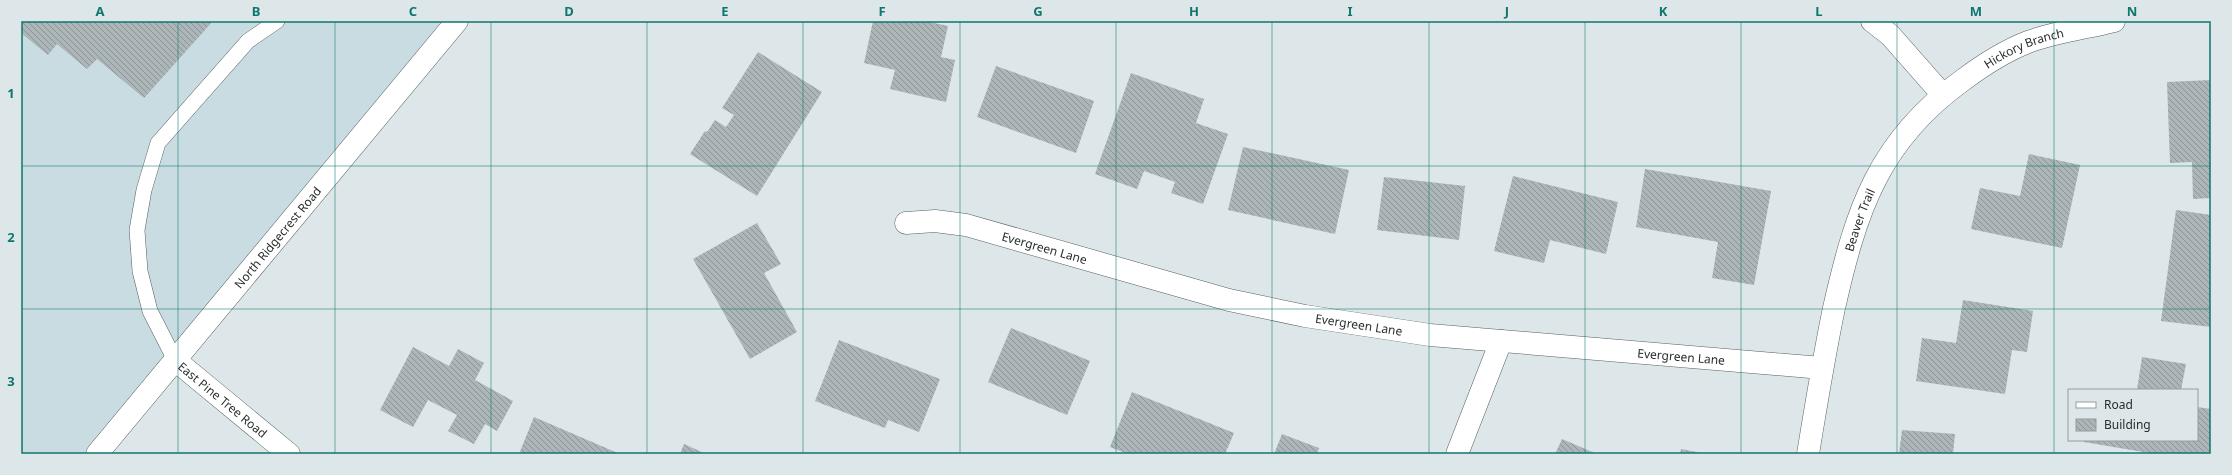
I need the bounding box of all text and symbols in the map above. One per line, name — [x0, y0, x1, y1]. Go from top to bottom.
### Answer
text: A — [96, 2, 105, 20]
text: B — [252, 2, 260, 20]
text: C — [409, 2, 417, 20]
text: D — [564, 2, 574, 20]
text: E — [721, 2, 729, 20]
text: F — [878, 2, 886, 20]
text: G — [1033, 2, 1043, 20]
text: H — [1189, 2, 1199, 20]
text: I — [1347, 2, 1353, 20]
text: J — [1504, 2, 1509, 20]
text: K — [1659, 2, 1668, 20]
text: L — [1815, 2, 1823, 20]
text: M — [1970, 2, 1982, 20]
text: N — [2127, 2, 2137, 20]
street label: Hickory Branch — [1980, 24, 2065, 72]
text: 1 — [7, 84, 15, 102]
street label: North Ridgecrest Road — [230, 183, 325, 292]
street label: Beaver Trail — [1840, 185, 1878, 253]
street label: Evergreen Lane — [1000, 227, 1089, 268]
text: 2 — [7, 228, 15, 246]
street label: Evergreen Lane — [1314, 309, 1404, 339]
street label: Evergreen Lane — [1637, 344, 1726, 368]
street label: East Pine Tree Road — [175, 358, 271, 441]
text: 3 — [7, 372, 15, 390]
legend — [2068, 389, 2198, 441]
text: Road — [2104, 396, 2133, 413]
text: Building — [2104, 416, 2151, 433]

